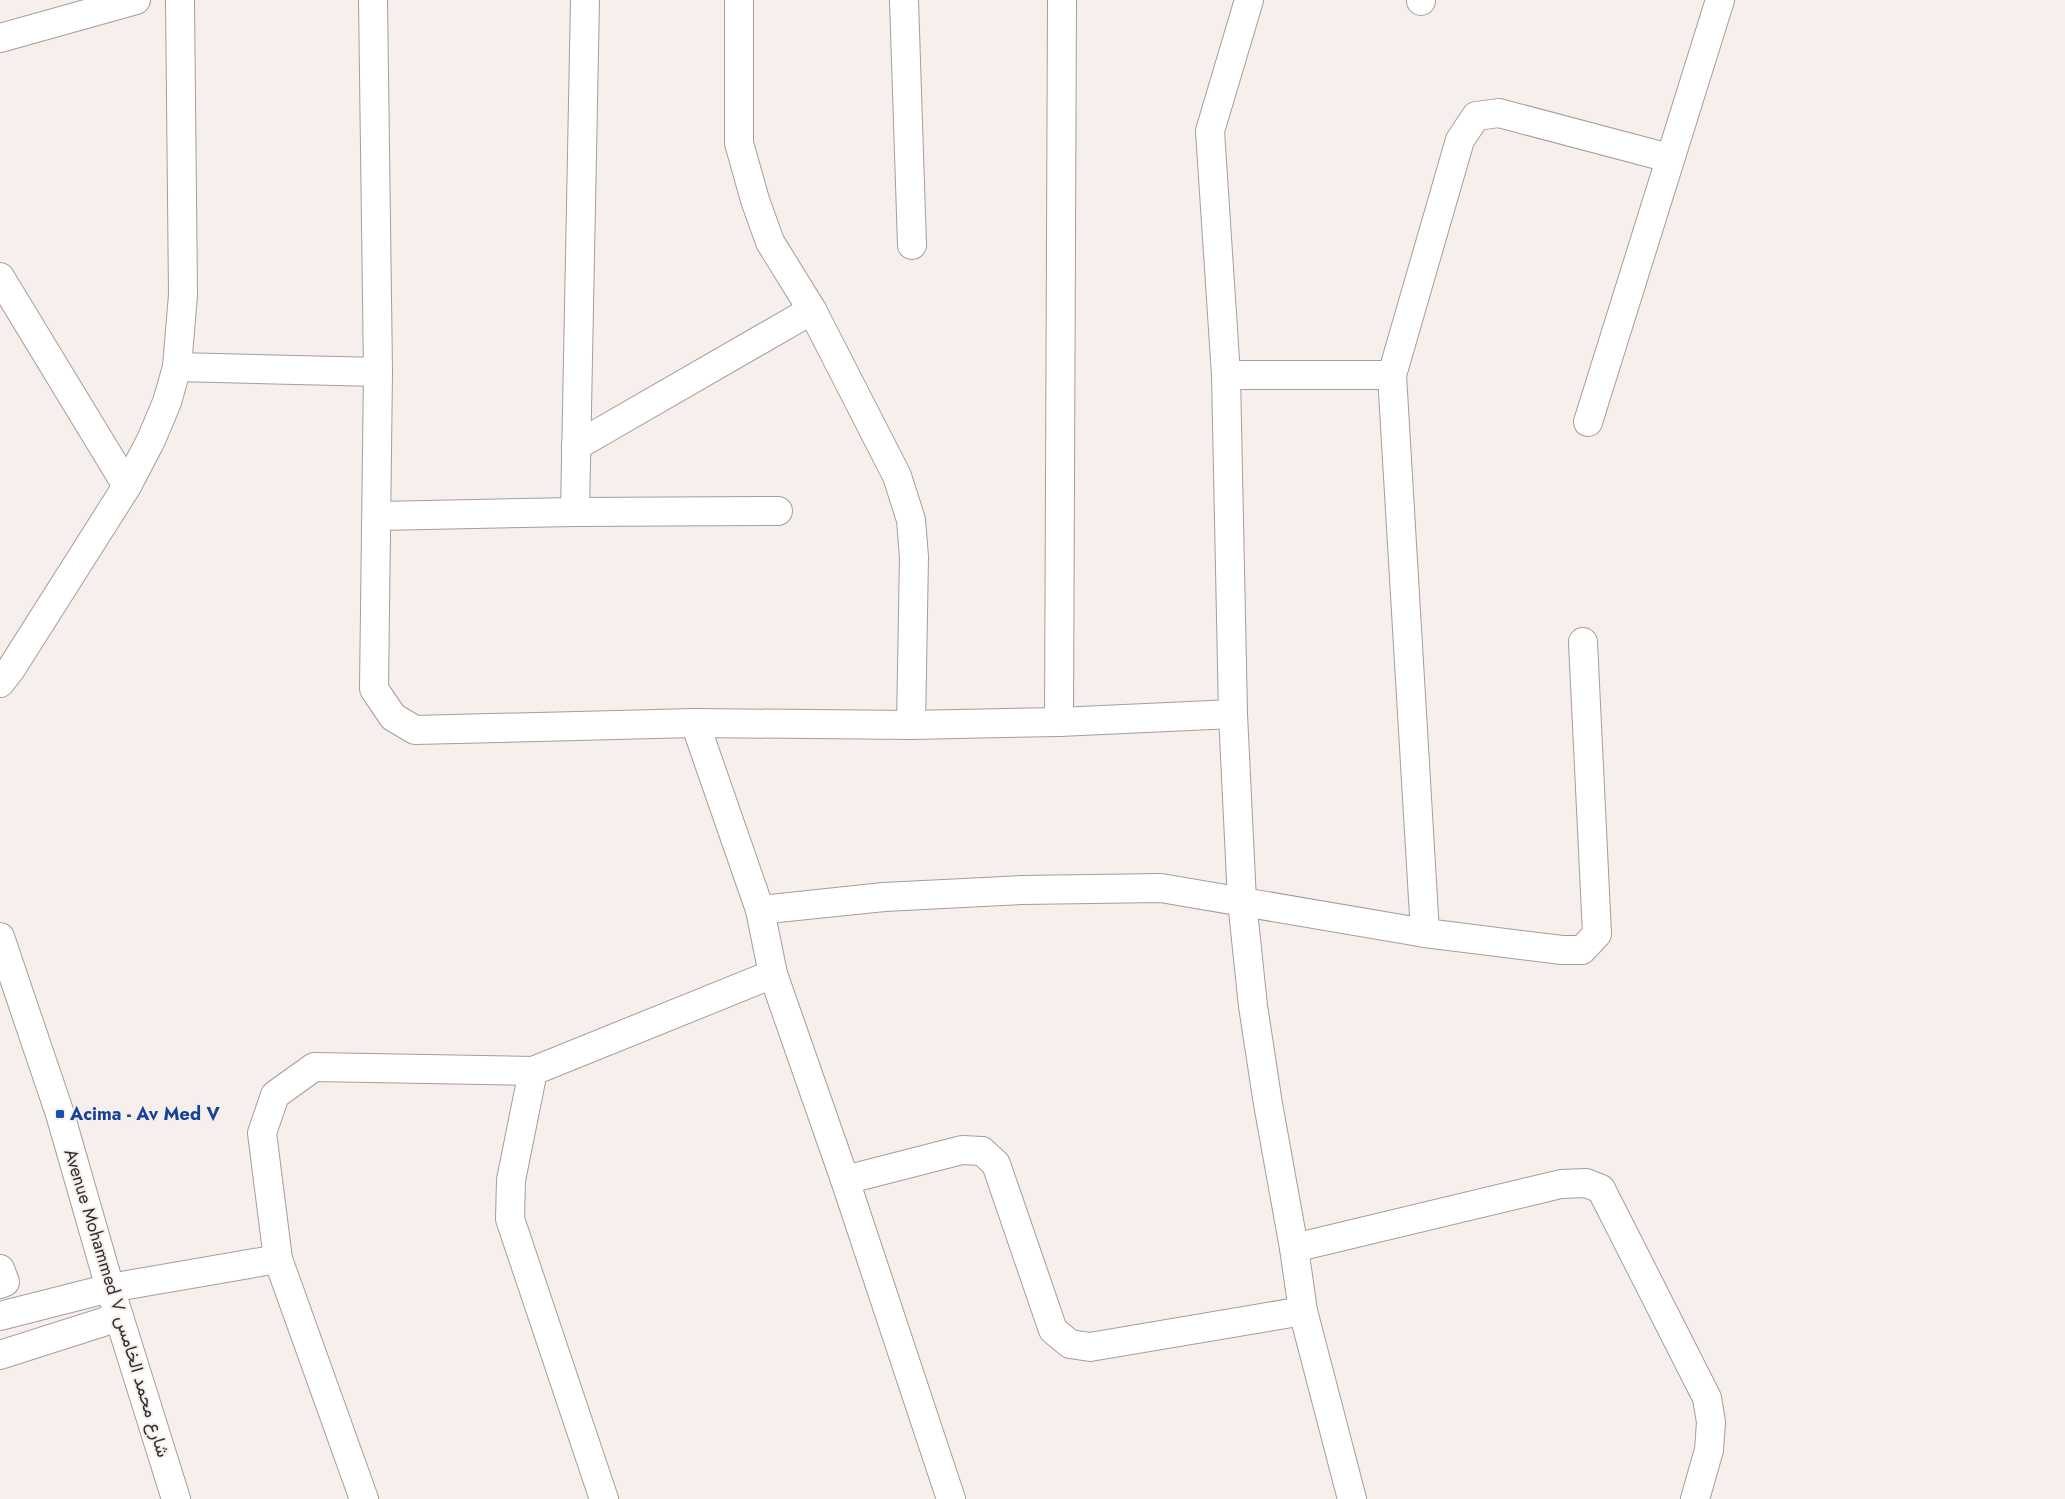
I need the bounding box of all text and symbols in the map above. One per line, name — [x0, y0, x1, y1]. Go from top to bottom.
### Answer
place label: Acima - Av Med V — [69, 1101, 220, 1127]
marker: Acima - Av Med V — [54, 1108, 66, 1120]
street label: Avenue Mohammed V شارع محمد الخامس — [58, 1146, 176, 1460]

